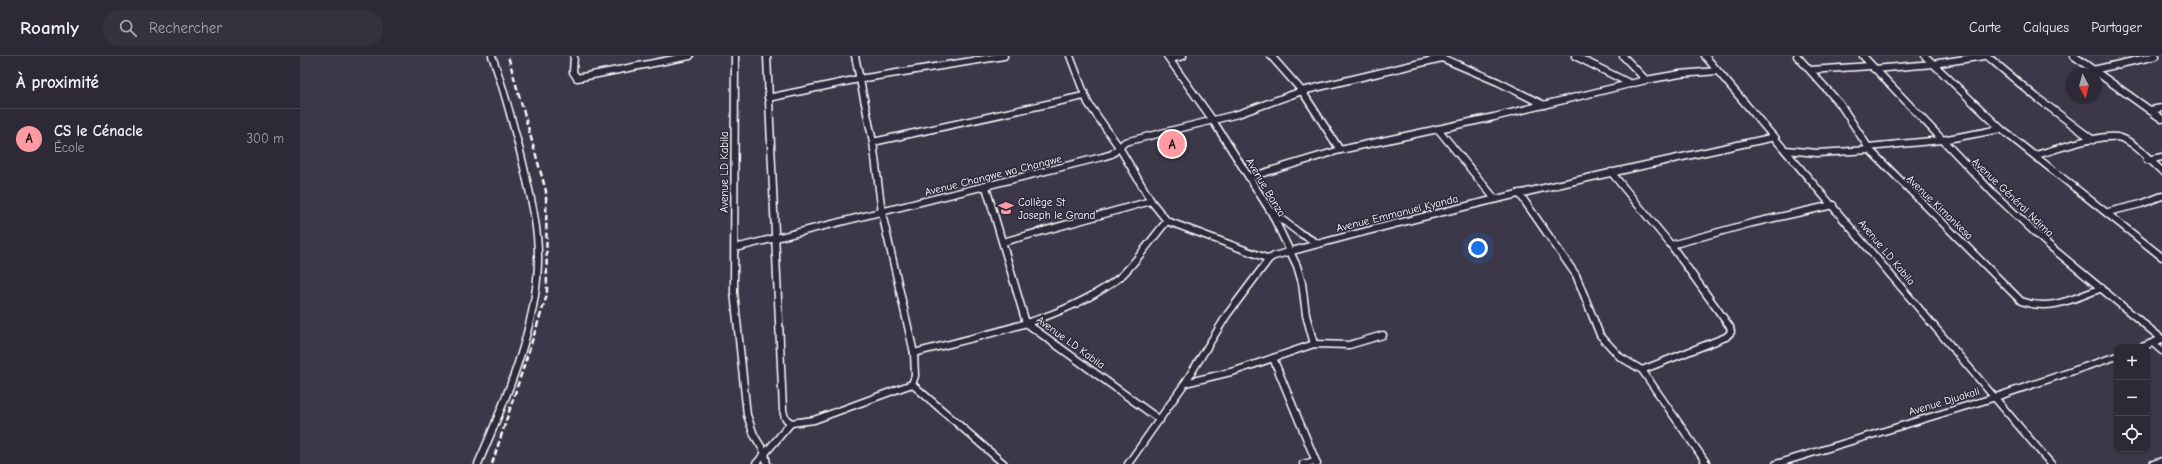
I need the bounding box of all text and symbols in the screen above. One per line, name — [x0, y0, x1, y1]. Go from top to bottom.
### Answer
search box — [103, 10, 383, 46]
text: Roamly — [20, 17, 79, 39]
icon: search — [117, 17, 139, 39]
text: Rechercher — [149, 19, 222, 37]
text: Carte — [1969, 19, 2001, 36]
text: Calques — [2023, 19, 2069, 36]
text: Partager — [2091, 19, 2142, 36]
north arrow — [2066, 68, 2102, 104]
text: À proximité — [16, 73, 99, 92]
text: CS le Cénacle — [54, 122, 143, 140]
pin: A — [1159, 129, 1185, 159]
text: A — [25, 131, 33, 146]
text: 300 m — [246, 131, 284, 146]
street label: Avenue LD Kabila — [718, 131, 731, 213]
text: École — [54, 140, 84, 155]
street label: Avenue Changwe wa Changwe — [923, 152, 1063, 199]
street label: Avenue Général Ndima — [1969, 155, 2056, 240]
street label: Avenue Banza — [1243, 156, 1288, 219]
street label: Avenue Kimankesa — [1904, 172, 1976, 242]
street label: Avenue Emmanuel Kyanda — [1335, 192, 1459, 235]
place label: Collège St Joseph le Grand — [1018, 196, 1096, 222]
school or university icon: Collège St Joseph le Grand — [997, 199, 1015, 217]
street label: Avenue LD Kabila — [1855, 217, 1918, 288]
your location — [1468, 238, 1488, 258]
street label: Avenue LD Kabila — [1034, 313, 1108, 372]
map controls — [2114, 344, 2150, 452]
button: + — [2114, 344, 2150, 380]
button: − — [2114, 380, 2150, 416]
street label: Avenue Djuakali — [1907, 384, 1981, 418]
button: locate — [2114, 416, 2150, 452]

